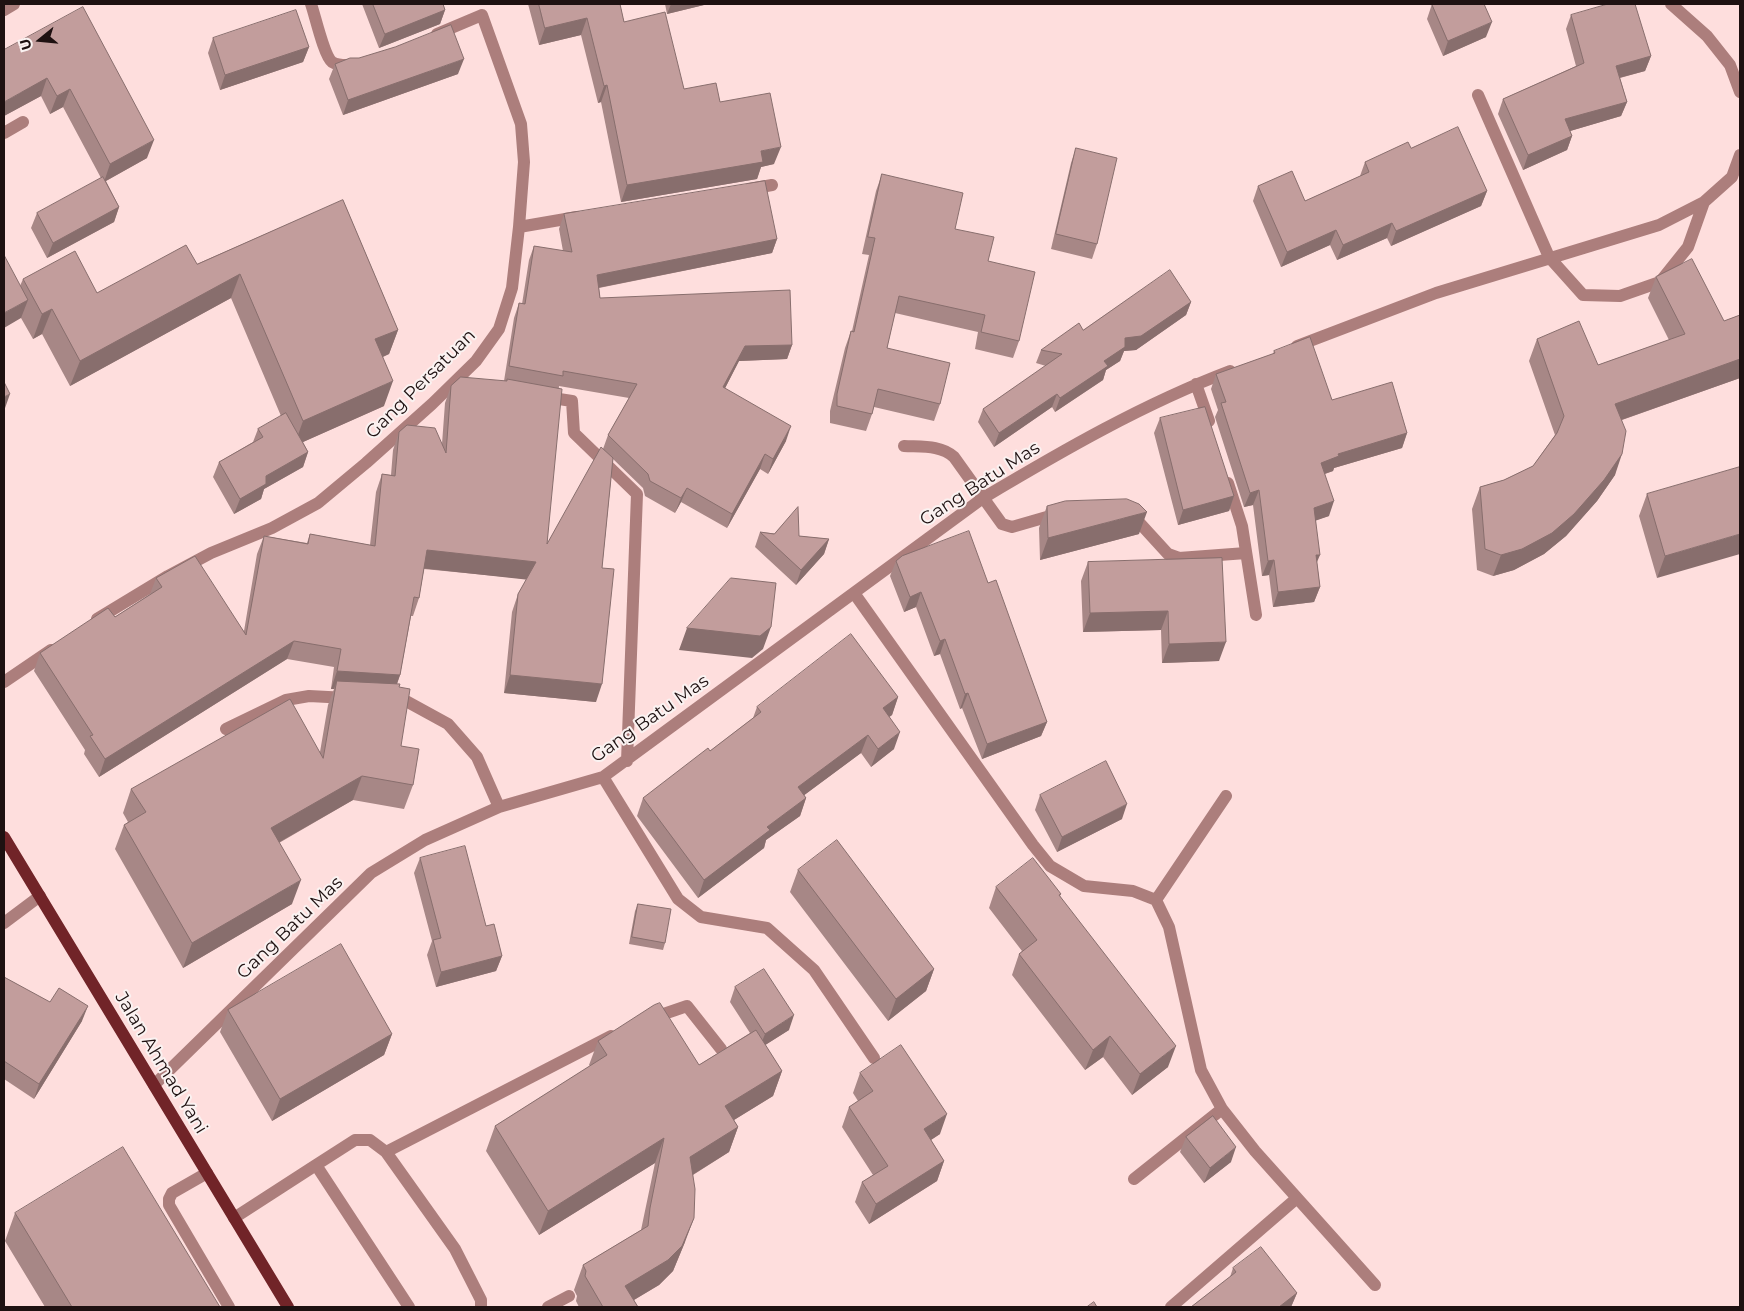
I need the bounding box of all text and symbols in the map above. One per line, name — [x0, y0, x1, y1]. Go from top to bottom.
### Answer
north arrow — [15, 15, 65, 65]
text: U — [15, 36, 36, 52]
street label: Gang Persatuan — [362, 325, 480, 443]
street label: Gang Batu Mas — [916, 437, 1044, 531]
street label: Gang Batu Mas — [587, 670, 713, 768]
street label: Gang Batu Mas — [233, 872, 347, 984]
street label: Jalan Ahmad Yani — [110, 988, 212, 1138]

